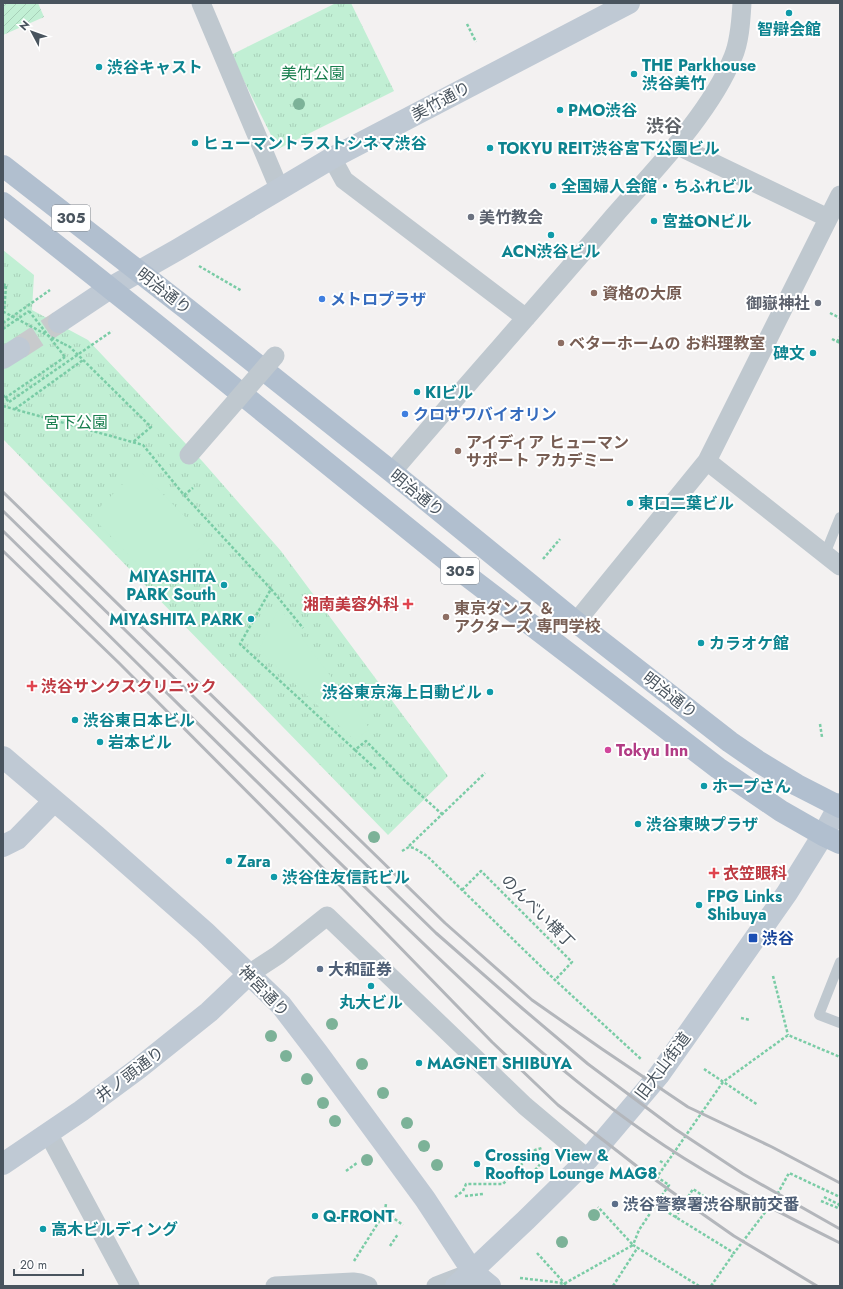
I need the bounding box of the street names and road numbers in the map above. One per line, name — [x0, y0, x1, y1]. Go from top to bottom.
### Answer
street label: 美竹通り — [407, 76, 475, 126]
road number: 305 — [52, 205, 90, 231]
street label: 明治通り — [132, 262, 196, 320]
street label: 明治通り — [385, 464, 449, 522]
road number: 305 — [441, 558, 479, 584]
street label: 明治通り — [638, 666, 702, 724]
street label: のんべい横丁 — [496, 869, 580, 953]
street label: 神宮通り — [233, 960, 295, 1022]
street label: 旧大山街道 — [630, 1027, 696, 1105]
street label: 井ノ頭通り — [91, 1041, 169, 1107]

